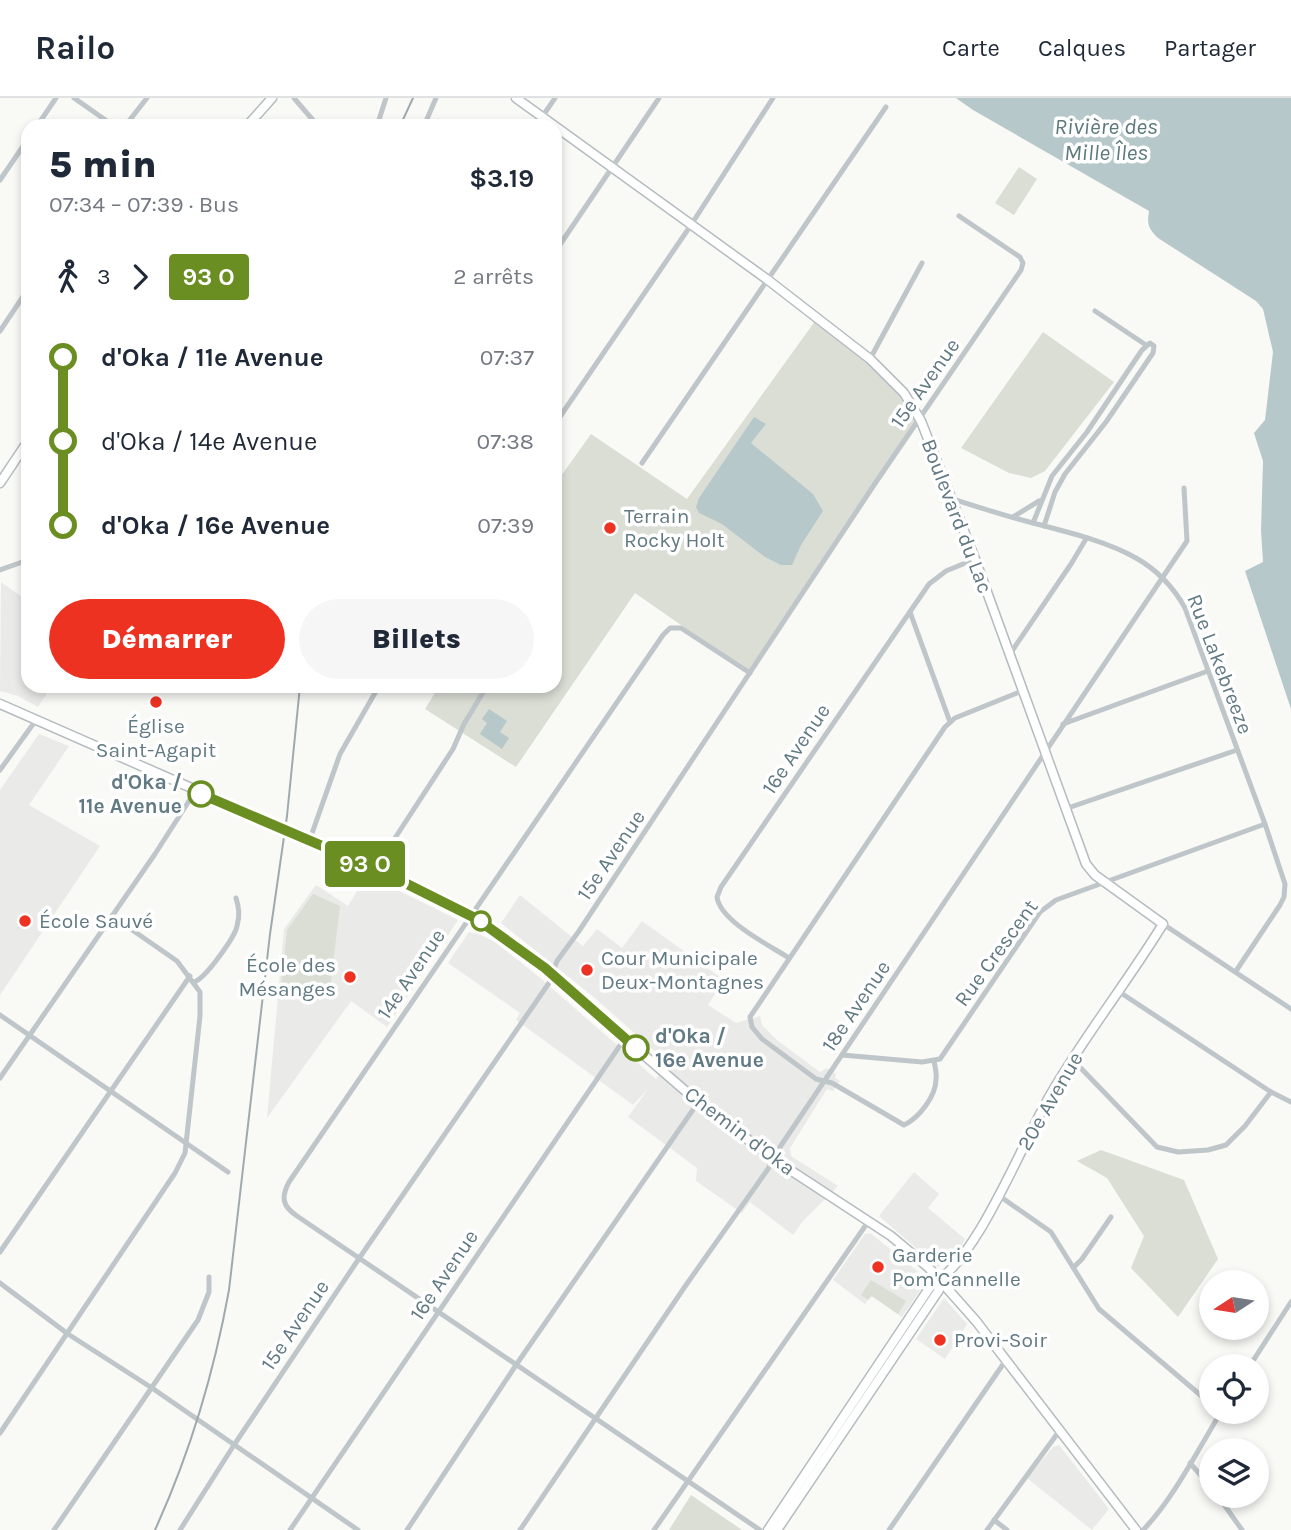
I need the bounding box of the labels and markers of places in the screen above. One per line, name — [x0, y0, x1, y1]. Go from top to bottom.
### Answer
place label: Terrain Rocky Holt — [624, 504, 725, 552]
marker: Terrain Rocky Holt — [602, 520, 618, 536]
marker: Église Saint-Agapit — [148, 694, 164, 710]
place label: Église Saint-Agapit — [96, 714, 216, 762]
place label: d'Oka / 11e Avenue — [78, 770, 182, 818]
marker: d'Oka / 11e Avenue — [188, 781, 214, 807]
place label: École Sauvé — [39, 909, 153, 933]
unlabelled marker — [471, 911, 491, 931]
marker: École Sauvé — [17, 913, 33, 929]
place label: Cour Municipale Deux-Montagnes — [601, 946, 764, 994]
place label: École des Mésanges — [238, 953, 336, 1001]
marker: Cour Municipale Deux-Montagnes — [579, 962, 595, 978]
marker: École des Mésanges — [342, 969, 358, 985]
place label: d'Oka / 16e Avenue — [655, 1024, 764, 1072]
marker: d'Oka / 16e Avenue — [623, 1035, 649, 1061]
place label: Garderie Pom'Cannelle — [892, 1243, 1021, 1291]
marker: Garderie Pom'Cannelle — [870, 1259, 886, 1275]
place label: Provi-Soir — [954, 1328, 1047, 1352]
marker: Provi-Soir — [932, 1332, 948, 1348]

